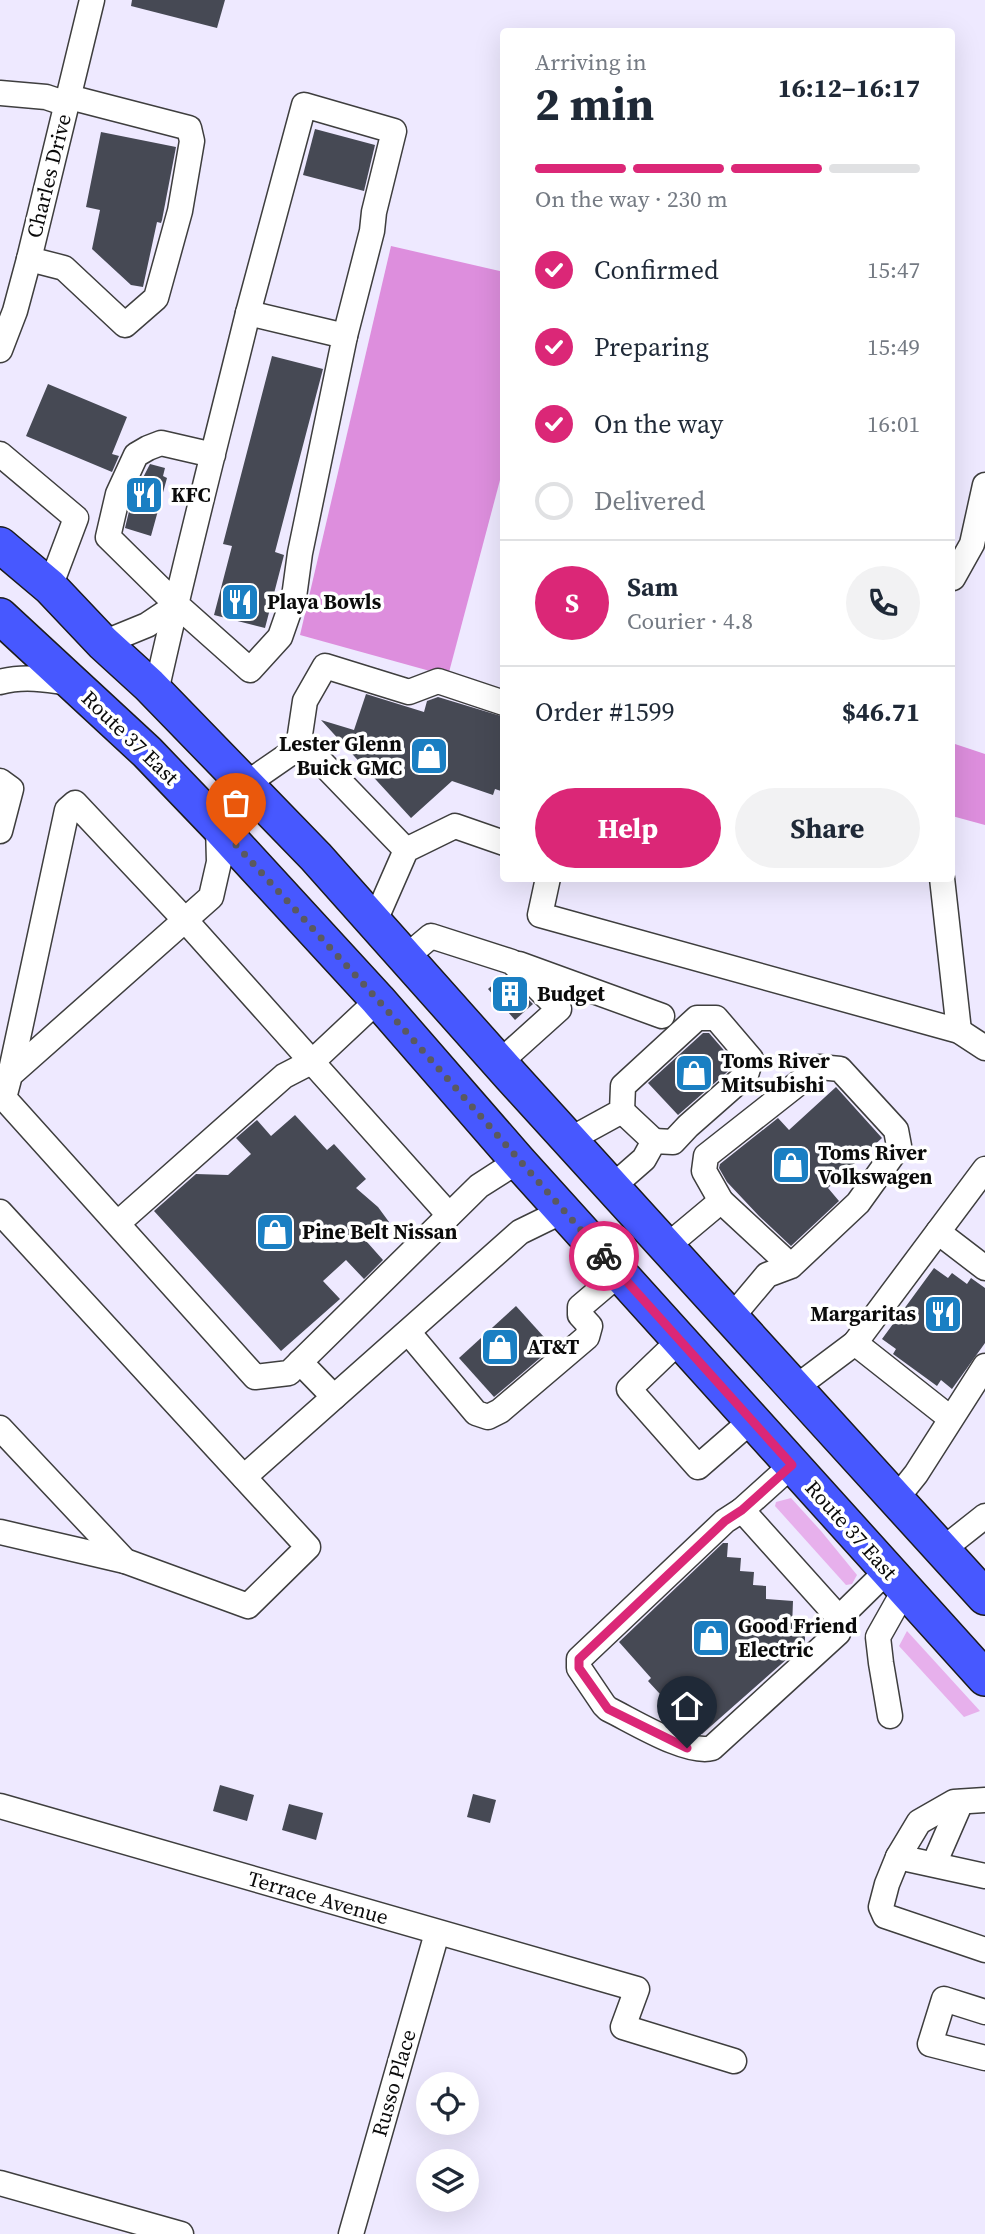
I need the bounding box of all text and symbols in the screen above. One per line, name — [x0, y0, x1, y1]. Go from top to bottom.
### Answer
text: Arriving in — [535, 46, 647, 78]
text: 16:12–16:17 — [778, 70, 920, 106]
text: 2 min — [535, 72, 654, 135]
street label: Charles Drive — [19, 111, 78, 241]
text: On the way · 230 m — [535, 183, 728, 215]
icon: check — [535, 251, 573, 289]
text: Confirmed — [594, 252, 719, 288]
text: 15:47 — [867, 254, 920, 286]
icon: check — [535, 328, 573, 366]
text: Preparing — [594, 329, 709, 365]
text: 15:49 — [867, 331, 920, 363]
icon: check — [535, 405, 573, 443]
text: On the way — [594, 406, 723, 442]
text: 16:01 — [867, 408, 920, 440]
restaurant icon: KFC — [123, 474, 165, 516]
place label: KFC — [171, 480, 211, 509]
text: Delivered — [594, 483, 705, 519]
button: phone — [846, 566, 920, 640]
text: Sam — [627, 569, 678, 605]
restaurant icon: Playa Bowls — [219, 581, 261, 623]
text: S — [565, 585, 579, 621]
place label: Playa Bowls — [267, 587, 382, 616]
text: Courier · 4.8 — [627, 605, 753, 637]
street label: Route 37 East — [75, 684, 185, 791]
text: Order #1599 — [535, 694, 675, 730]
text: $46.71 — [842, 694, 920, 730]
place label: Lester Glenn Buick GMC — [279, 729, 402, 782]
shop icon: Lester Glenn Buick GMC — [408, 735, 450, 777]
pin — [206, 773, 266, 845]
icon: bag — [217, 784, 255, 822]
button: Help — [535, 788, 721, 868]
button: Share — [735, 788, 920, 868]
building icon: Budget — [489, 973, 531, 1015]
place label: Budget — [537, 979, 605, 1008]
place label: Toms River Mitsubishi — [721, 1046, 830, 1099]
shop icon: Toms River Mitsubishi — [673, 1052, 715, 1094]
place label: Toms River Volkswagen — [818, 1138, 933, 1191]
shop icon: Toms River Volkswagen — [770, 1144, 812, 1186]
shop icon: Pine Belt Nissan — [254, 1211, 296, 1253]
place label: Pine Belt Nissan — [302, 1217, 458, 1246]
courier — [569, 1221, 639, 1291]
icon: bike — [585, 1237, 623, 1275]
restaurant icon: Margaritas — [922, 1293, 964, 1335]
place label: Margaritas — [810, 1299, 916, 1328]
shop icon: AT&T — [479, 1326, 521, 1368]
place label: AT&T — [527, 1332, 579, 1361]
street label: Route 37 East — [799, 1474, 904, 1586]
place label: Good Friend Electric — [738, 1611, 858, 1664]
shop icon: Good Friend Electric — [690, 1617, 732, 1659]
pin — [657, 1676, 717, 1748]
icon: home — [668, 1687, 706, 1725]
street label: Terrace Avenue — [244, 1864, 392, 1931]
street label: Russo Place — [364, 2026, 423, 2140]
map controls — [416, 2072, 479, 2212]
button: locate — [416, 2072, 479, 2135]
button: layers — [416, 2149, 479, 2212]

